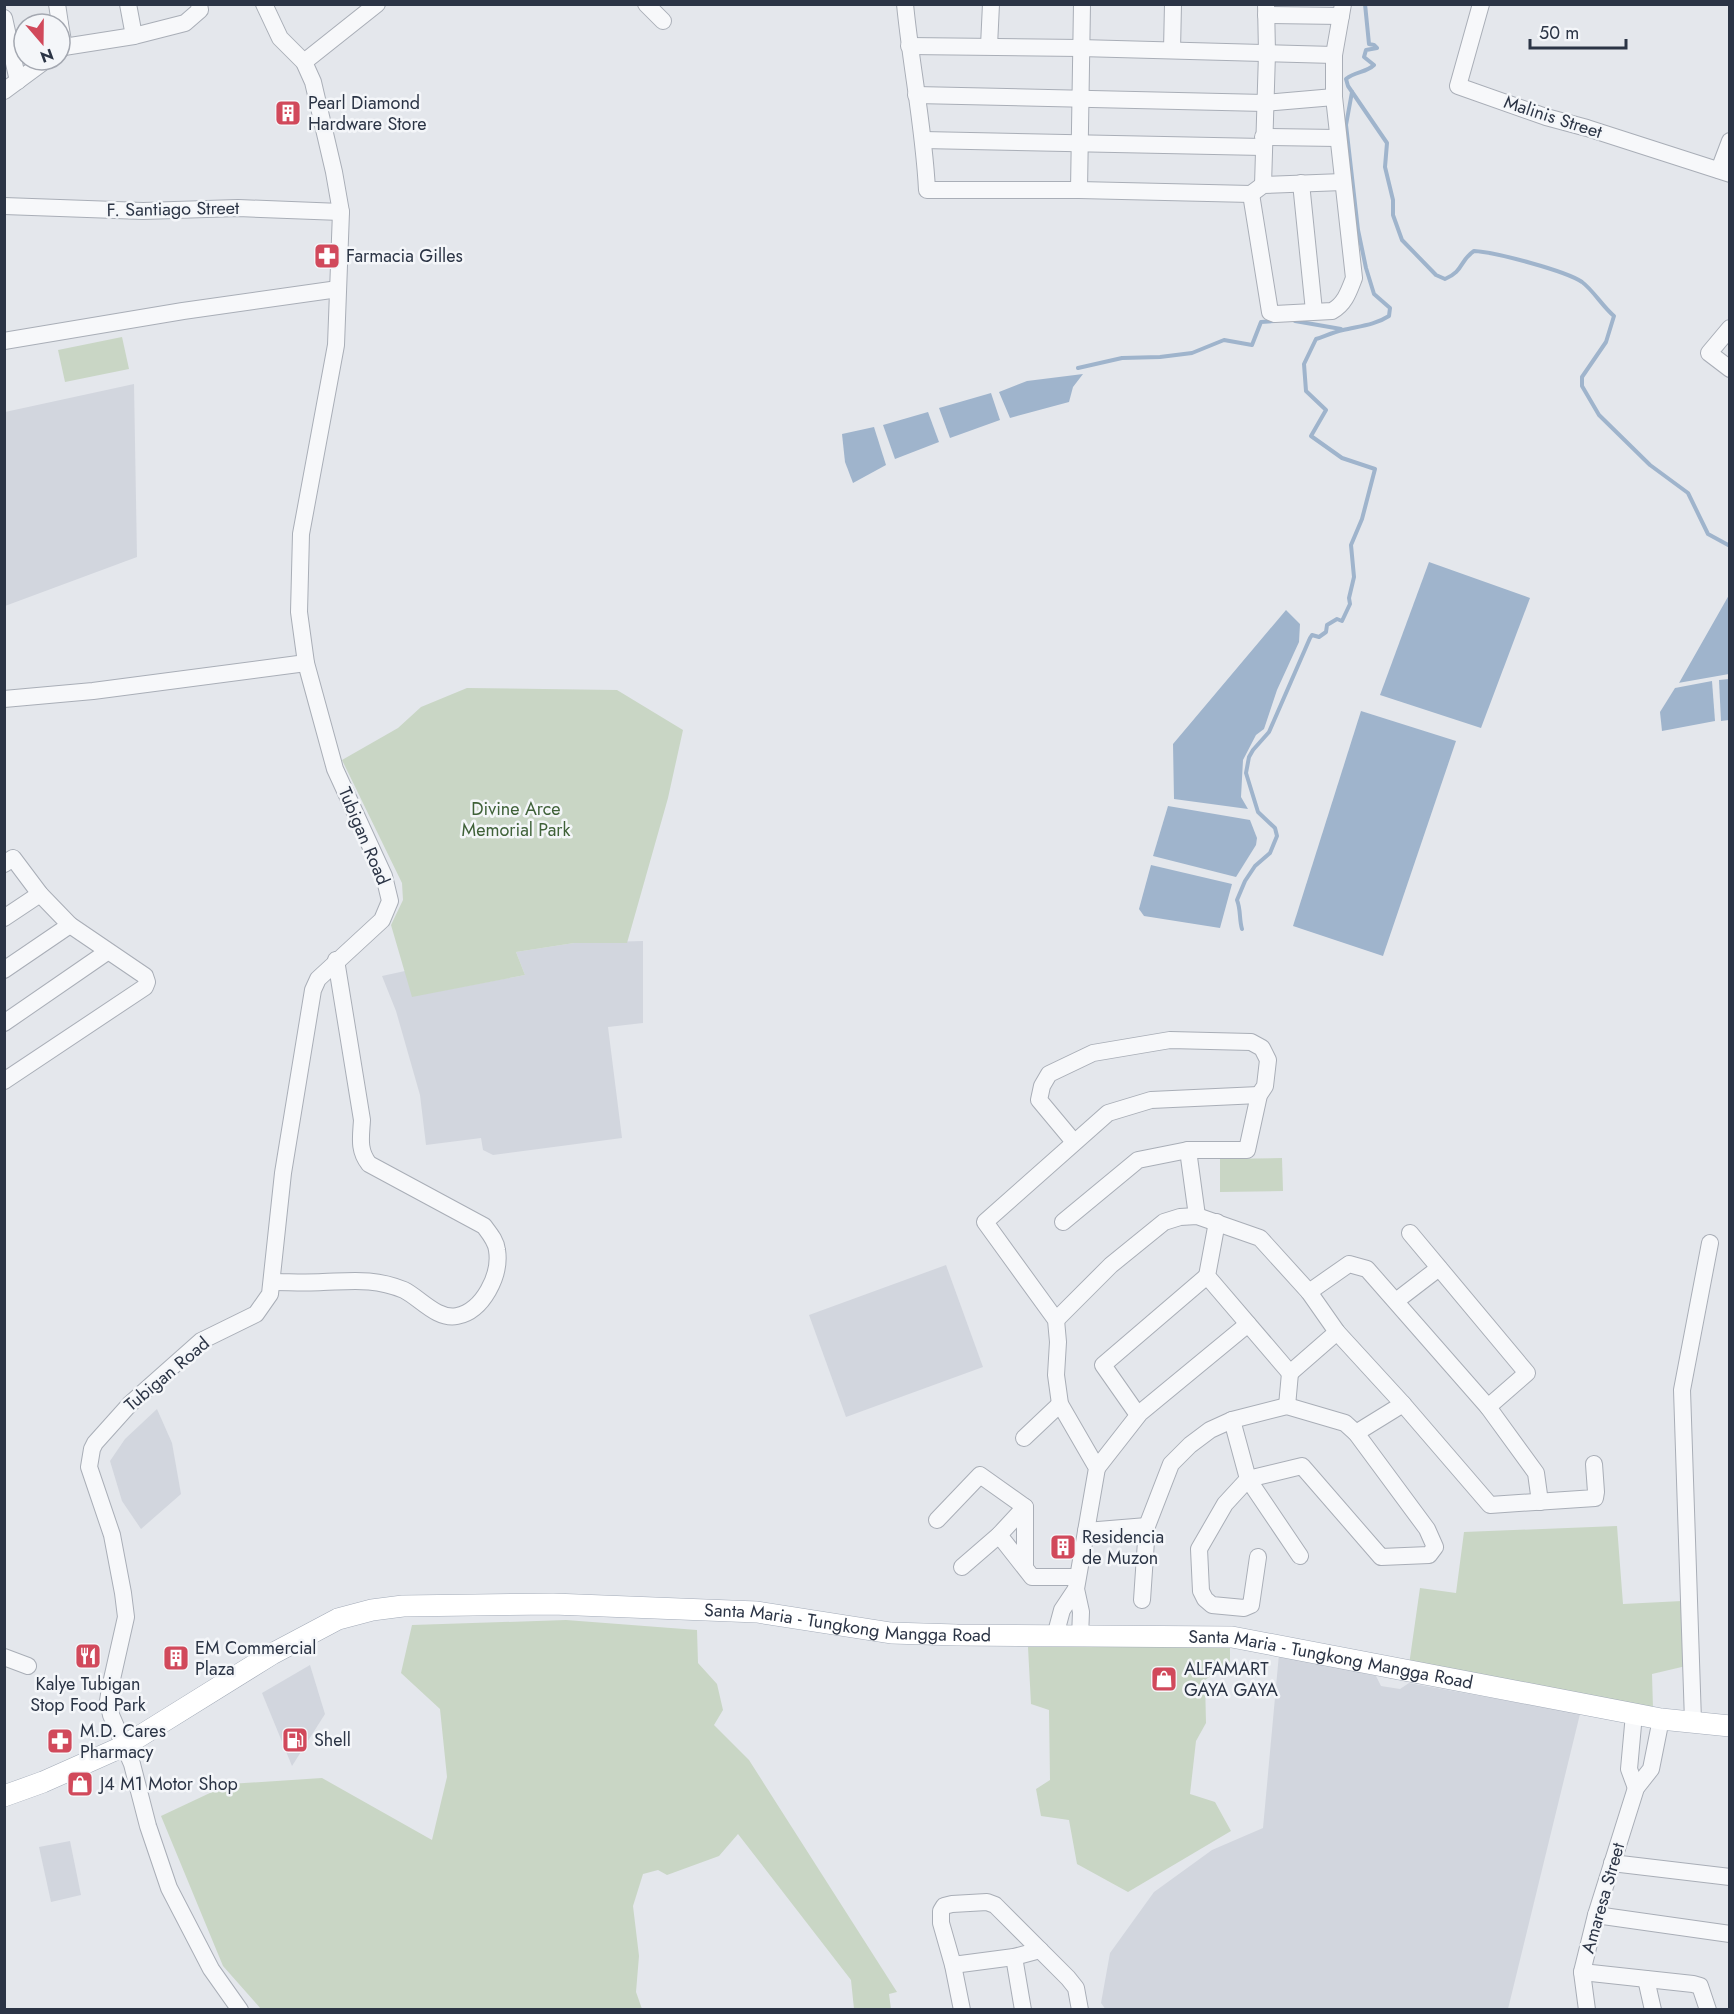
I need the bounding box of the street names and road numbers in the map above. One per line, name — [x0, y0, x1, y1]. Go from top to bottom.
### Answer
street label: Malinis Street — [1501, 89, 1606, 145]
street label: F. Santiago Street — [106, 195, 240, 223]
street label: Tubigan Road — [332, 783, 396, 889]
street label: Tubigan Road — [119, 1331, 215, 1417]
street label: Santa Maria - Tungkong Mangga Road — [704, 1597, 991, 1648]
street label: Santa Maria - Tungkong Mangga Road — [1188, 1624, 1475, 1696]
street label: Amaresa Street — [1575, 1839, 1631, 1956]

